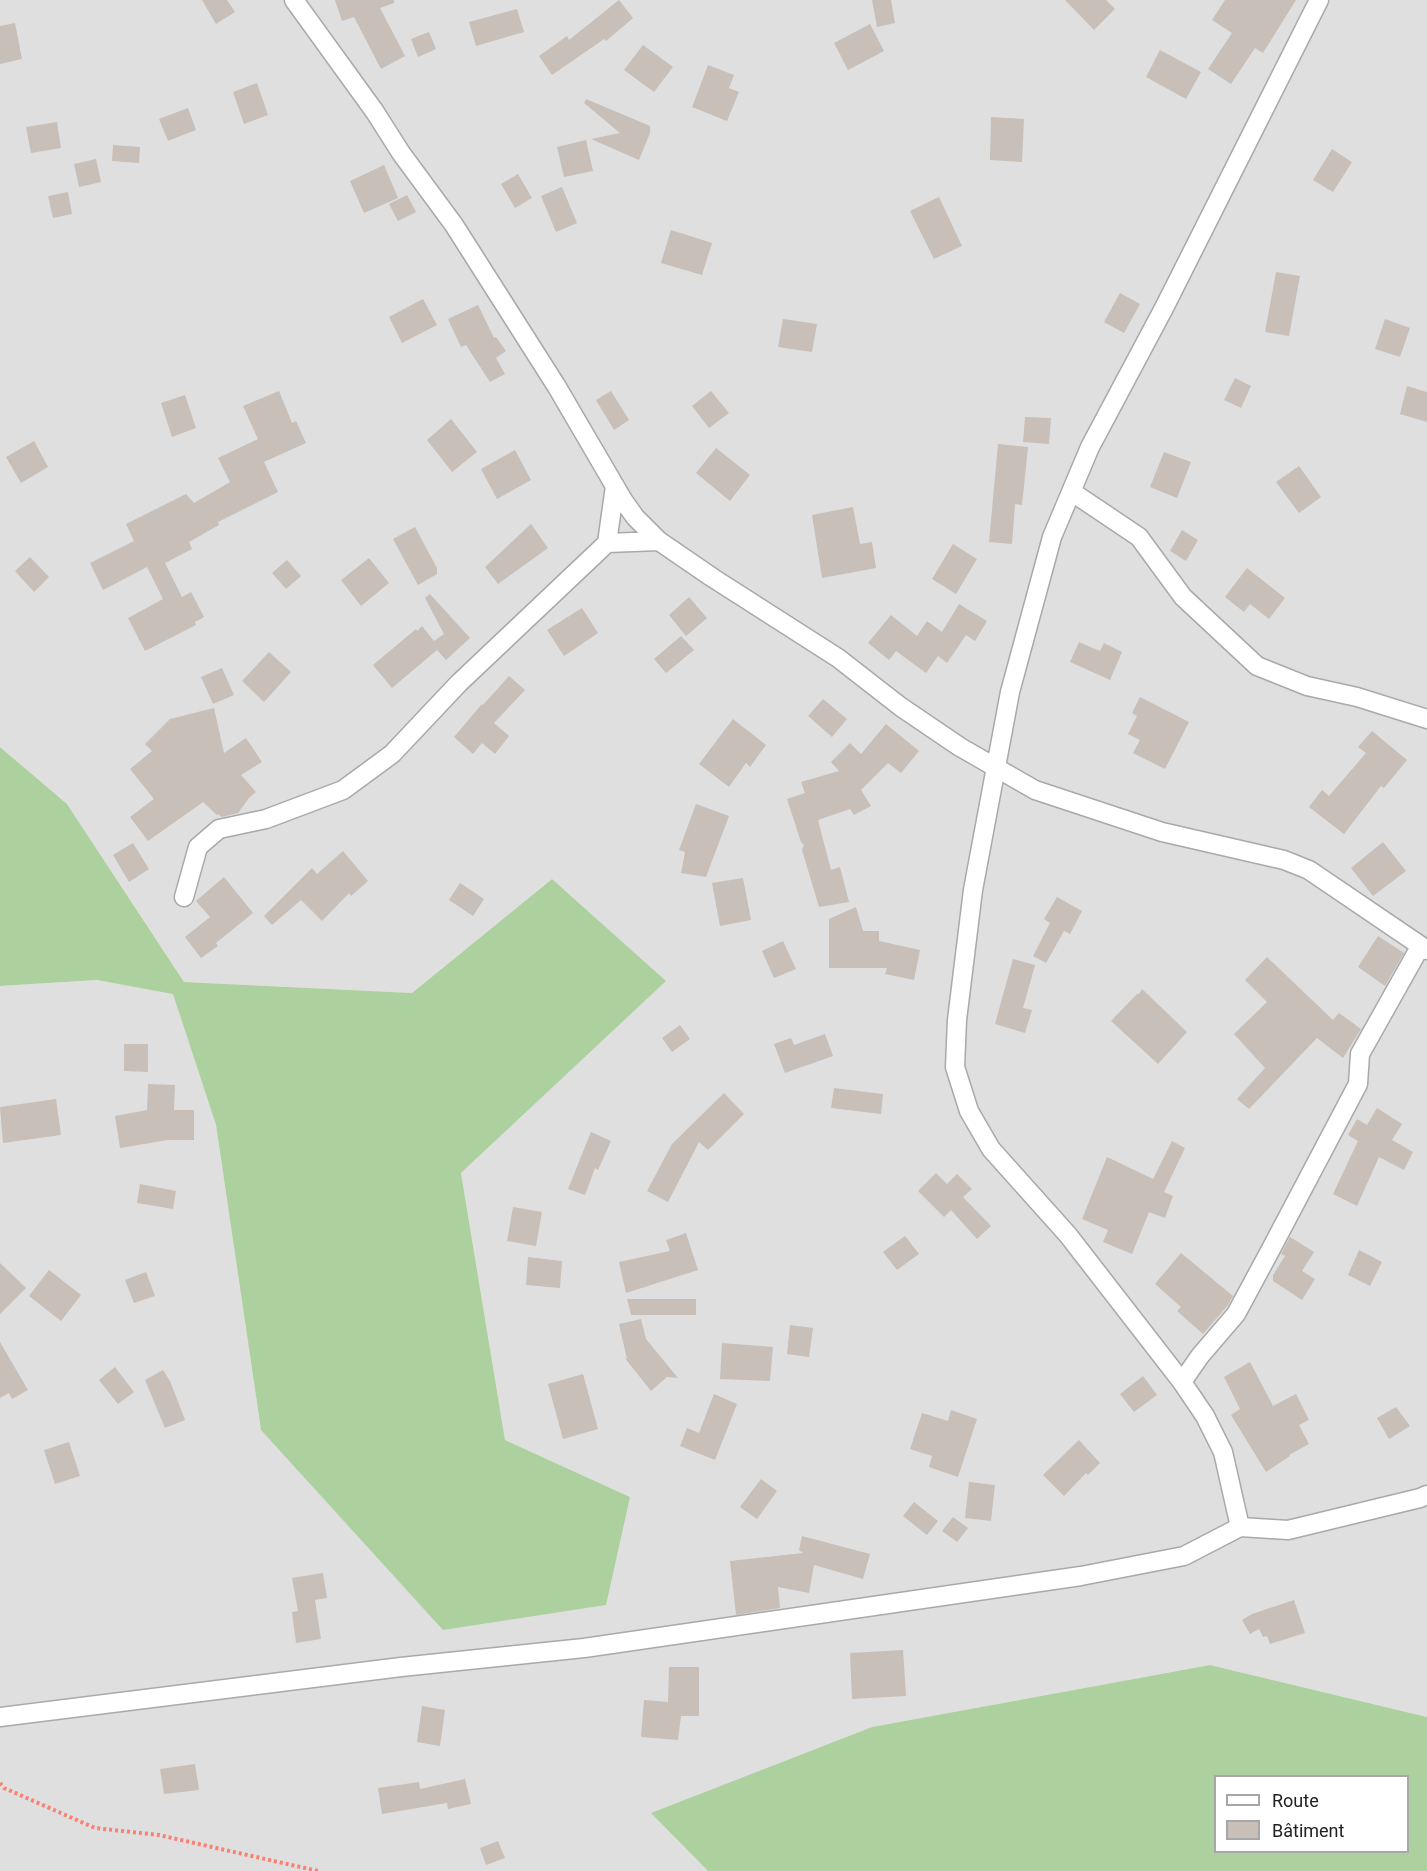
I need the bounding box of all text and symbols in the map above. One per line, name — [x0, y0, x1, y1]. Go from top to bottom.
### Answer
legend — [1214, 1775, 1409, 1853]
text: Route — [1272, 1790, 1319, 1811]
text: Bâtiment — [1272, 1820, 1344, 1841]

